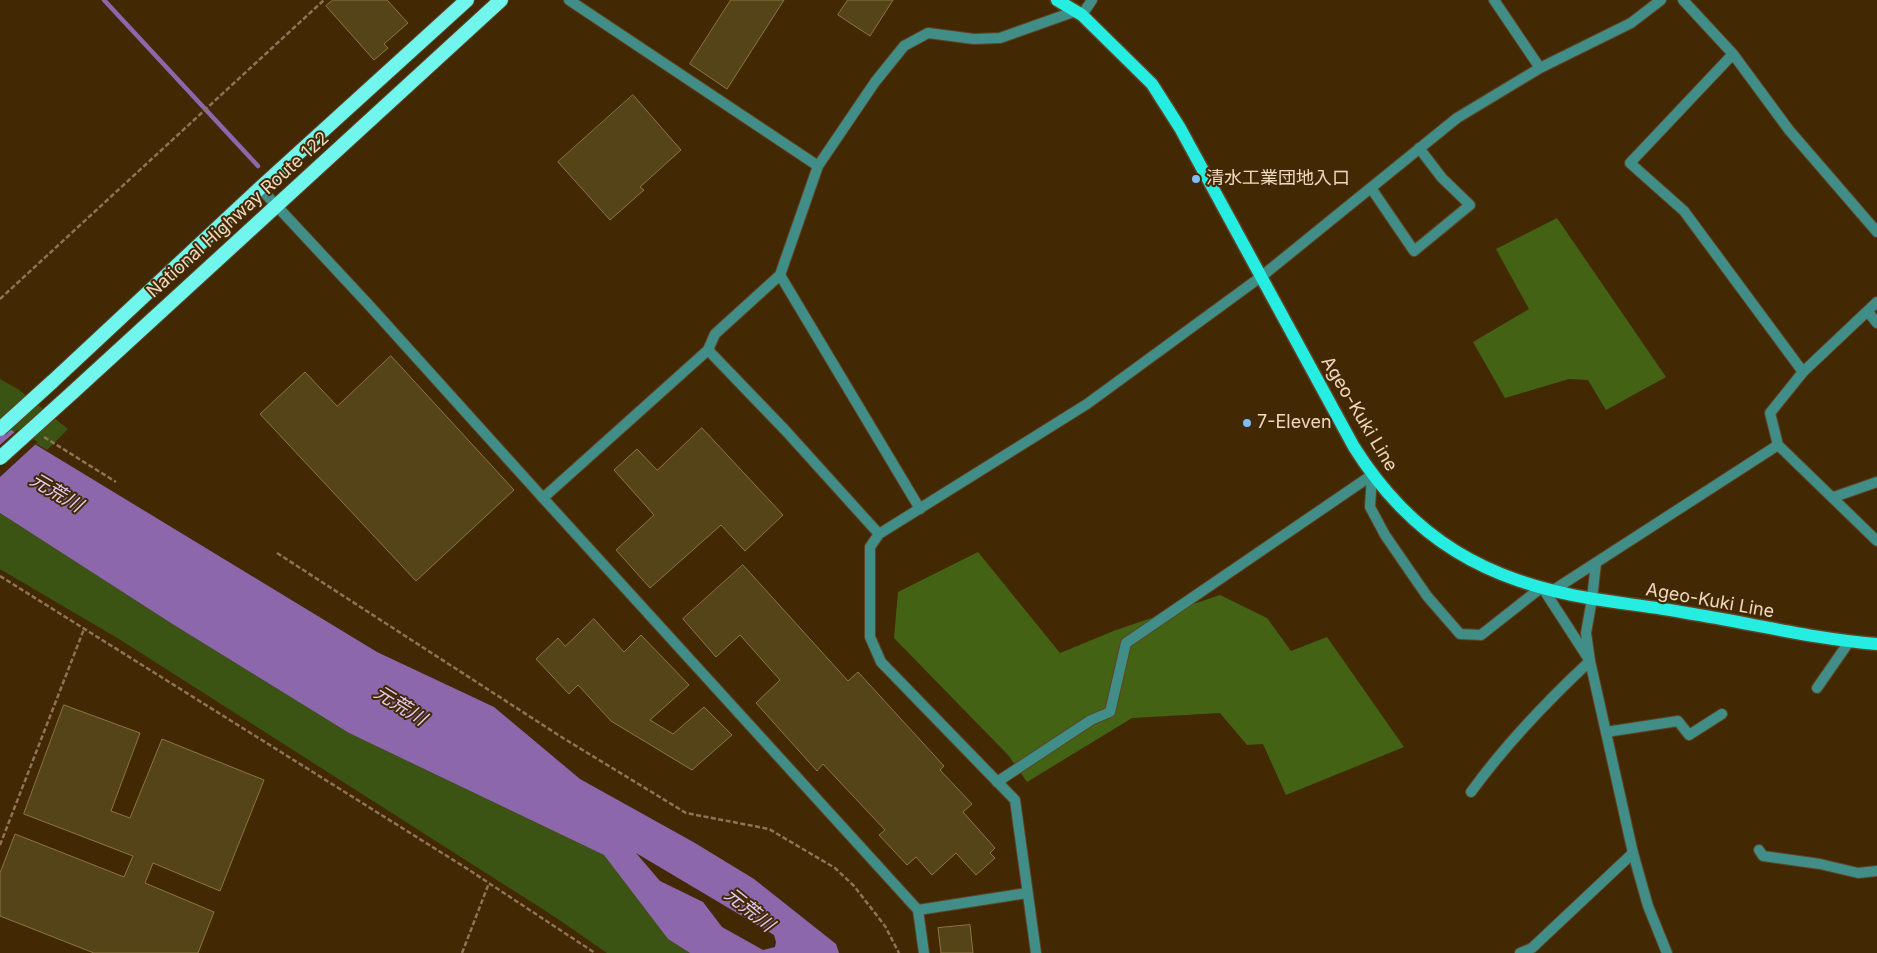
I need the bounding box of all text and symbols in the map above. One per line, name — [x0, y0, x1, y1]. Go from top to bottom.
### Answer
street label: National Highway Route 122 — [143, 128, 333, 302]
place label: 清水工業団地入口 — [1206, 168, 1350, 190]
marker: 清水工業団地入口 — [1190, 173, 1202, 185]
street label: Ageo-Kuki Line — [1316, 353, 1402, 475]
place label: 7-Eleven — [1257, 412, 1332, 434]
marker: 7-Eleven — [1241, 417, 1253, 429]
water label: 元荒川 — [26, 469, 86, 517]
street label: Ageo-Kuki Line — [1644, 579, 1776, 623]
water label: 元荒川 — [370, 681, 430, 731]
water label: 元荒川 — [720, 883, 778, 937]

